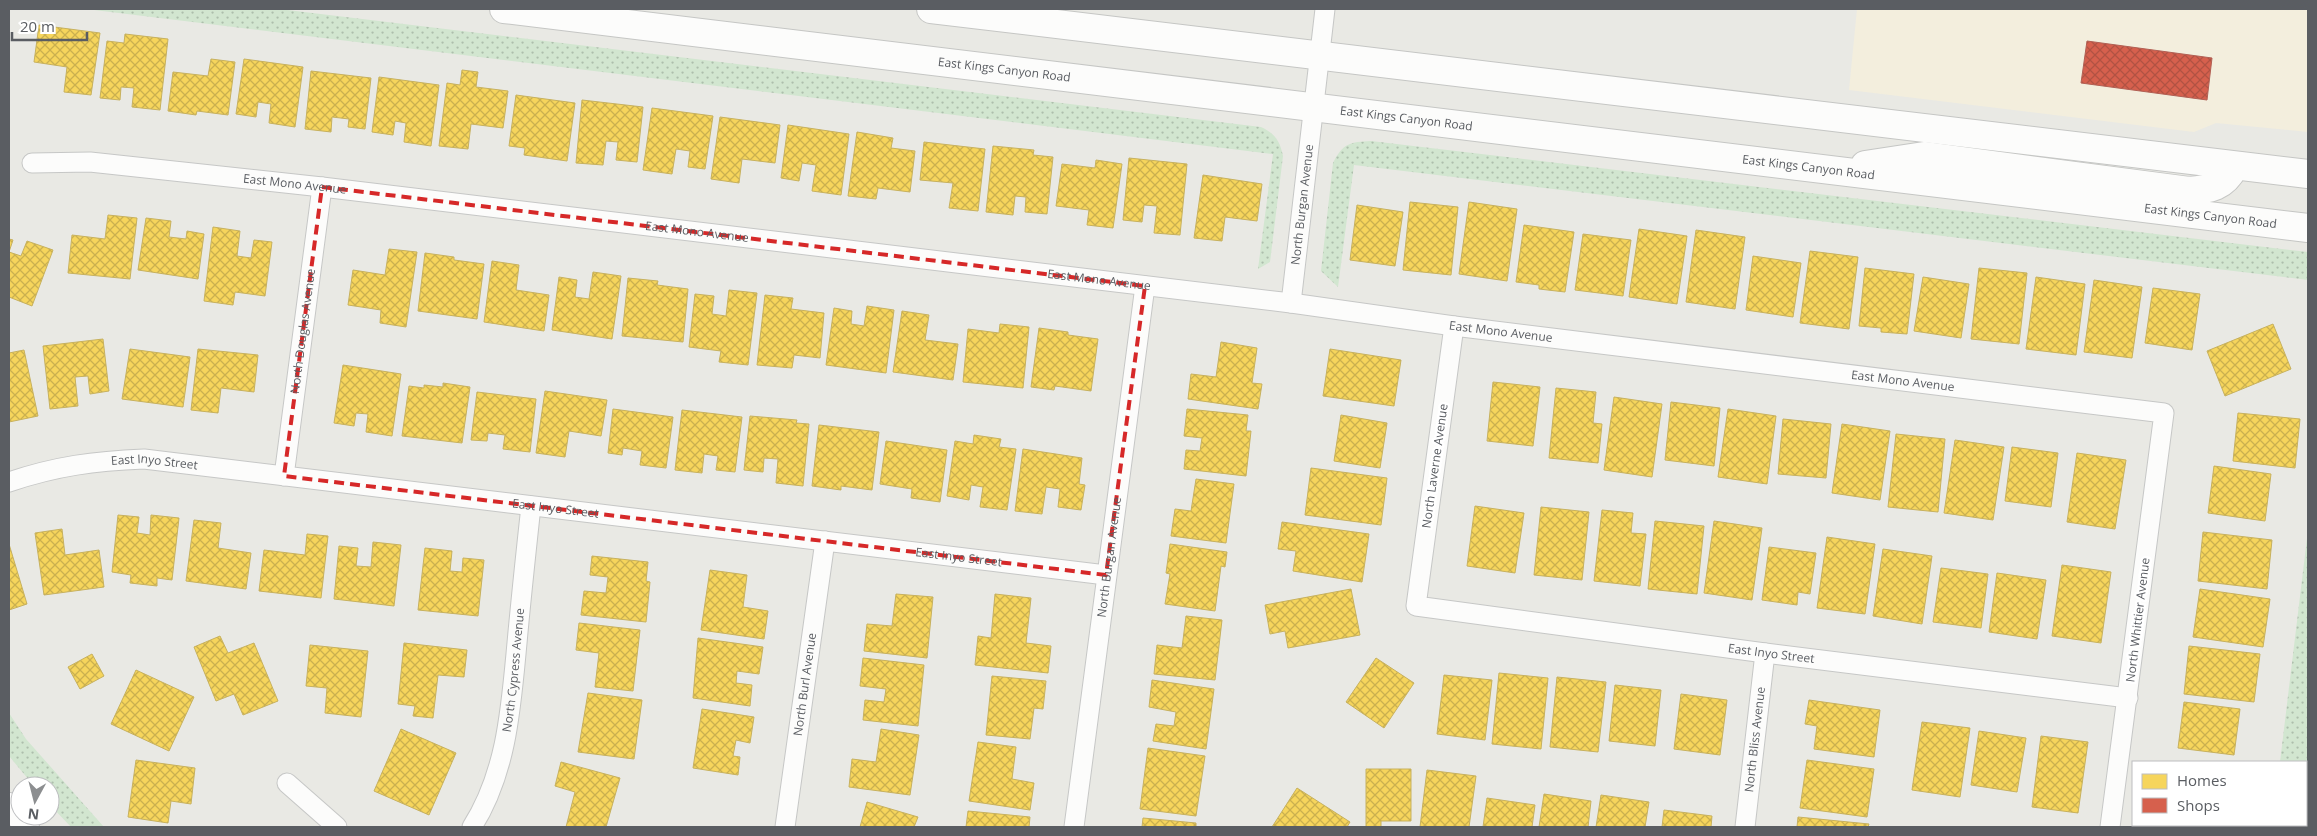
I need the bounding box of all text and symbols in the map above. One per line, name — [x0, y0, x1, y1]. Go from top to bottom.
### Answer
scale bar — [12, 10, 88, 42]
text: 20 m — [20, 16, 55, 36]
street label: East Kings Canyon Road — [937, 53, 1072, 86]
street label: East Kings Canyon Road — [1339, 102, 1474, 135]
street label: North Burgan Avenue — [1286, 143, 1317, 266]
street label: East Kings Canyon Road — [1741, 150, 1876, 183]
street label: East Mono Avenue — [242, 170, 348, 198]
street label: East Kings Canyon Road — [2143, 199, 2278, 232]
street label: East Mono Avenue — [644, 217, 750, 246]
street label: East Mono Avenue — [1047, 265, 1152, 294]
street label: North Douglas Avenue — [286, 267, 319, 395]
street label: East Mono Avenue — [1448, 316, 1554, 346]
street label: East Mono Avenue — [1850, 366, 1956, 395]
street label: North Laverne Avenue — [1417, 402, 1452, 529]
street label: East Inyo Street — [110, 450, 199, 473]
street label: East Inyo Street — [511, 494, 600, 522]
street label: North Burgan Avenue — [1093, 496, 1125, 619]
street label: East Inyo Street — [914, 543, 1003, 570]
street label: North Whittier Avenue — [2121, 556, 2154, 683]
street label: North Cypress Avenue — [498, 607, 528, 734]
street label: North Burl Avenue — [789, 631, 820, 737]
street label: East Inyo Street — [1727, 639, 1816, 667]
street label: North Bliss Avenue — [1740, 686, 1769, 793]
legend — [2132, 761, 2307, 826]
text: Homes — [2177, 770, 2227, 790]
north arrow — [10, 776, 60, 826]
text: Shops — [2177, 795, 2220, 815]
text: N — [27, 804, 40, 825]

